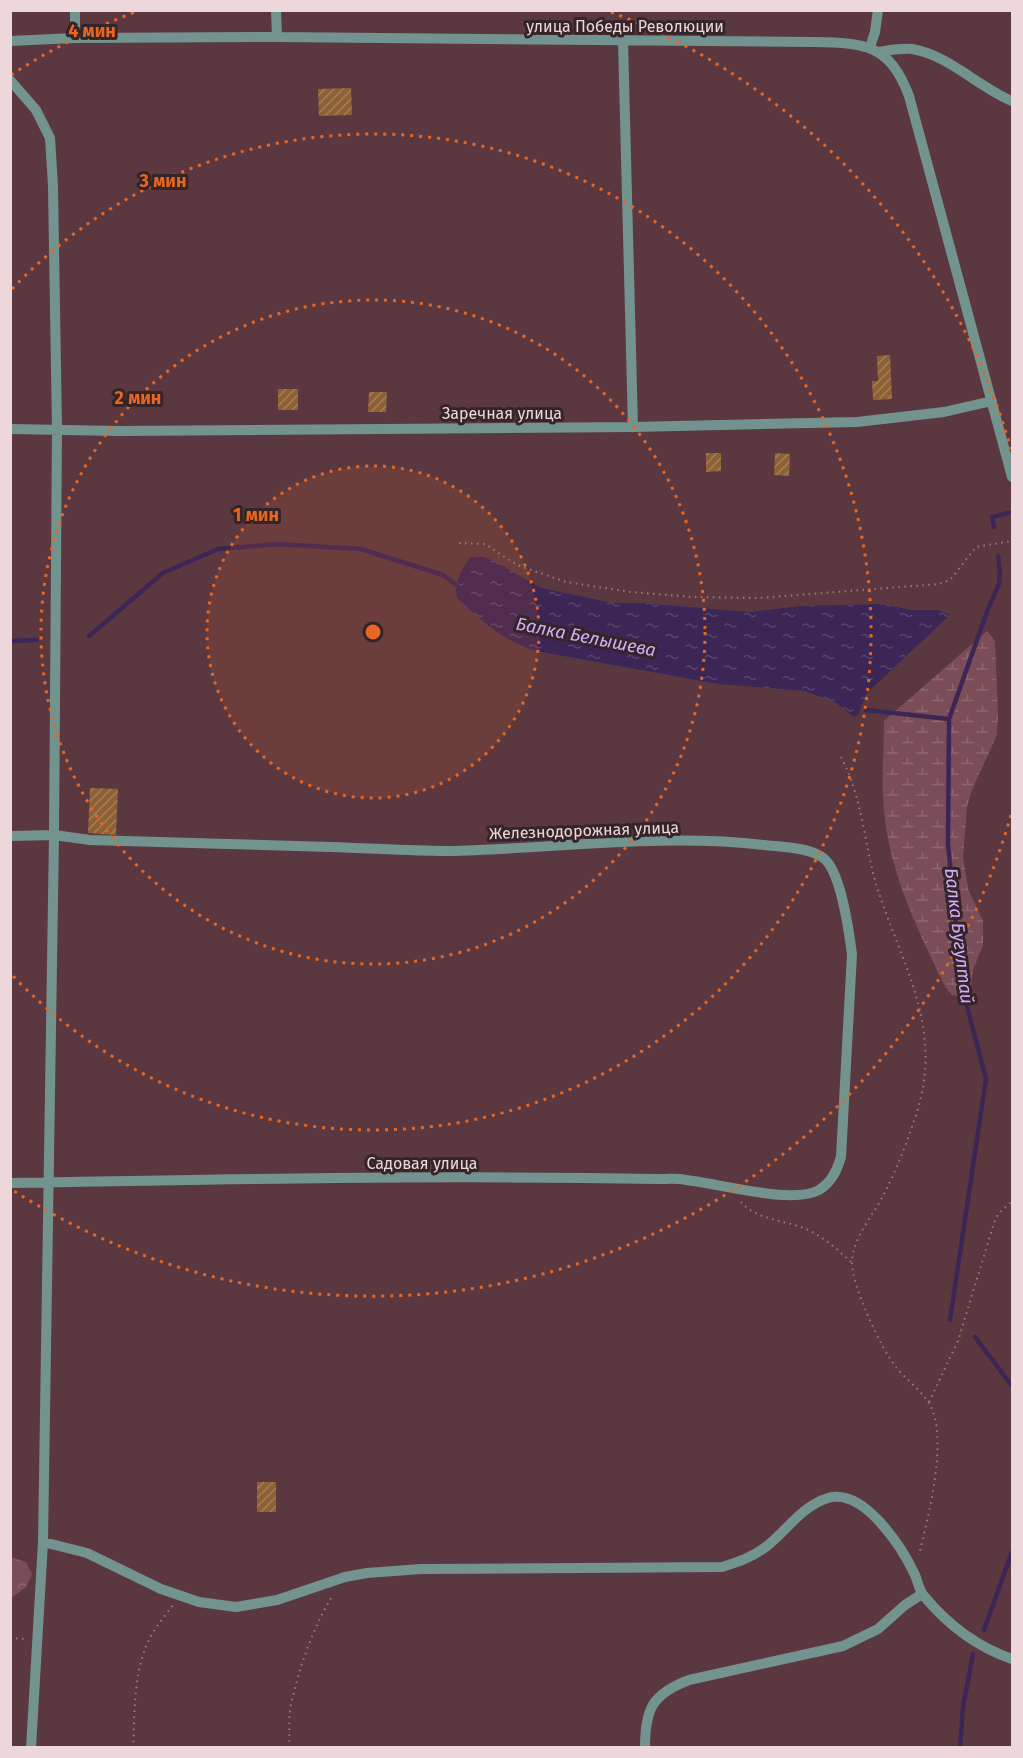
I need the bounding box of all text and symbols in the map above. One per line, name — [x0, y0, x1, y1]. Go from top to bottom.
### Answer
street label: улица Победы Революции — [526, 17, 724, 36]
text: 4 мин — [68, 20, 116, 42]
text: 3 мин — [139, 170, 186, 192]
text: 2 мин — [115, 387, 161, 409]
street label: Заречная улица — [442, 404, 562, 423]
text: 1 мин — [233, 504, 279, 526]
water label: Балка Белышева — [514, 613, 658, 661]
centre of rings — [363, 622, 383, 642]
street label: Железнодорожная улица — [489, 818, 679, 843]
water label: Балка Бугултай — [940, 867, 978, 1005]
street label: Садовая улица — [367, 1154, 477, 1173]

